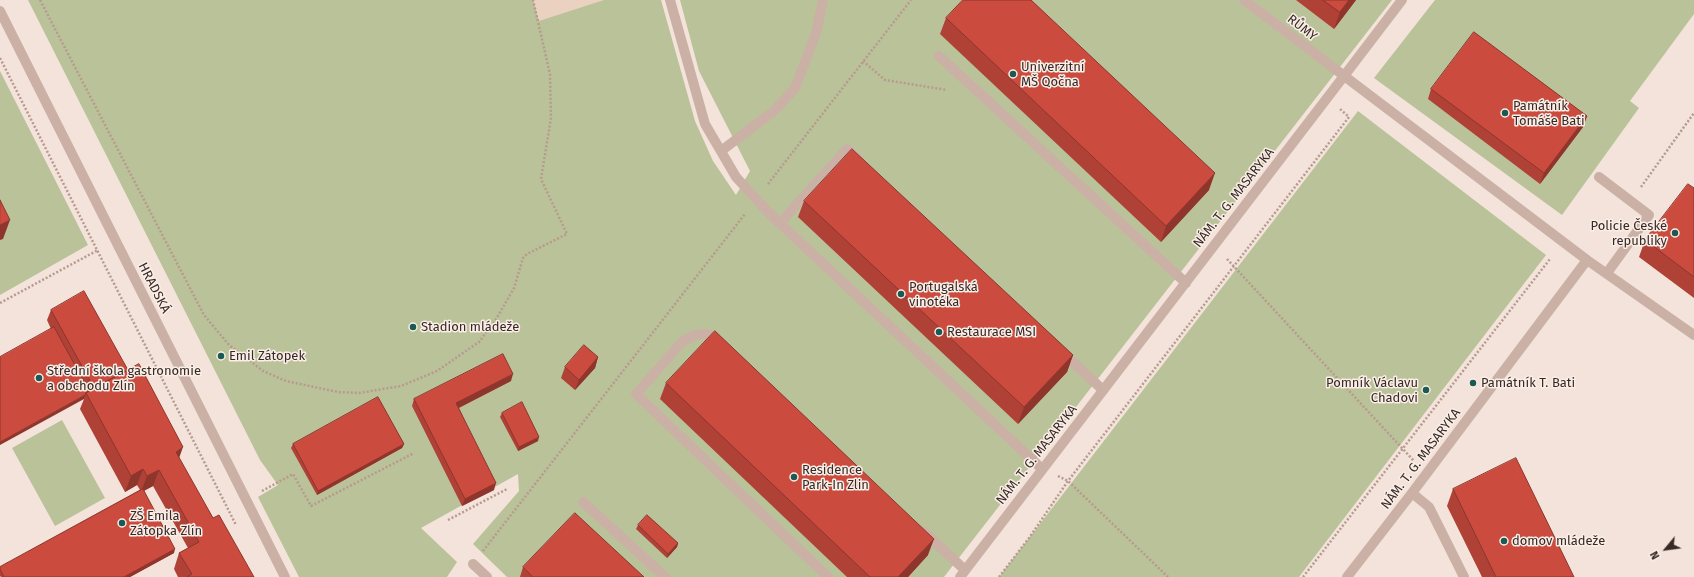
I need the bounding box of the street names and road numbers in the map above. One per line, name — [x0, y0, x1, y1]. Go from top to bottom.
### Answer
street label: RŮMY — [1284, 12, 1320, 44]
street label: NÁM. T. G. MASARYKA — [1190, 145, 1278, 251]
street label: HRADSKÁ — [135, 260, 173, 316]
street label: NÁM. T. G. MASARYKA — [993, 402, 1081, 508]
street label: NÁM. T. G. MASARYKA — [1378, 406, 1464, 512]

